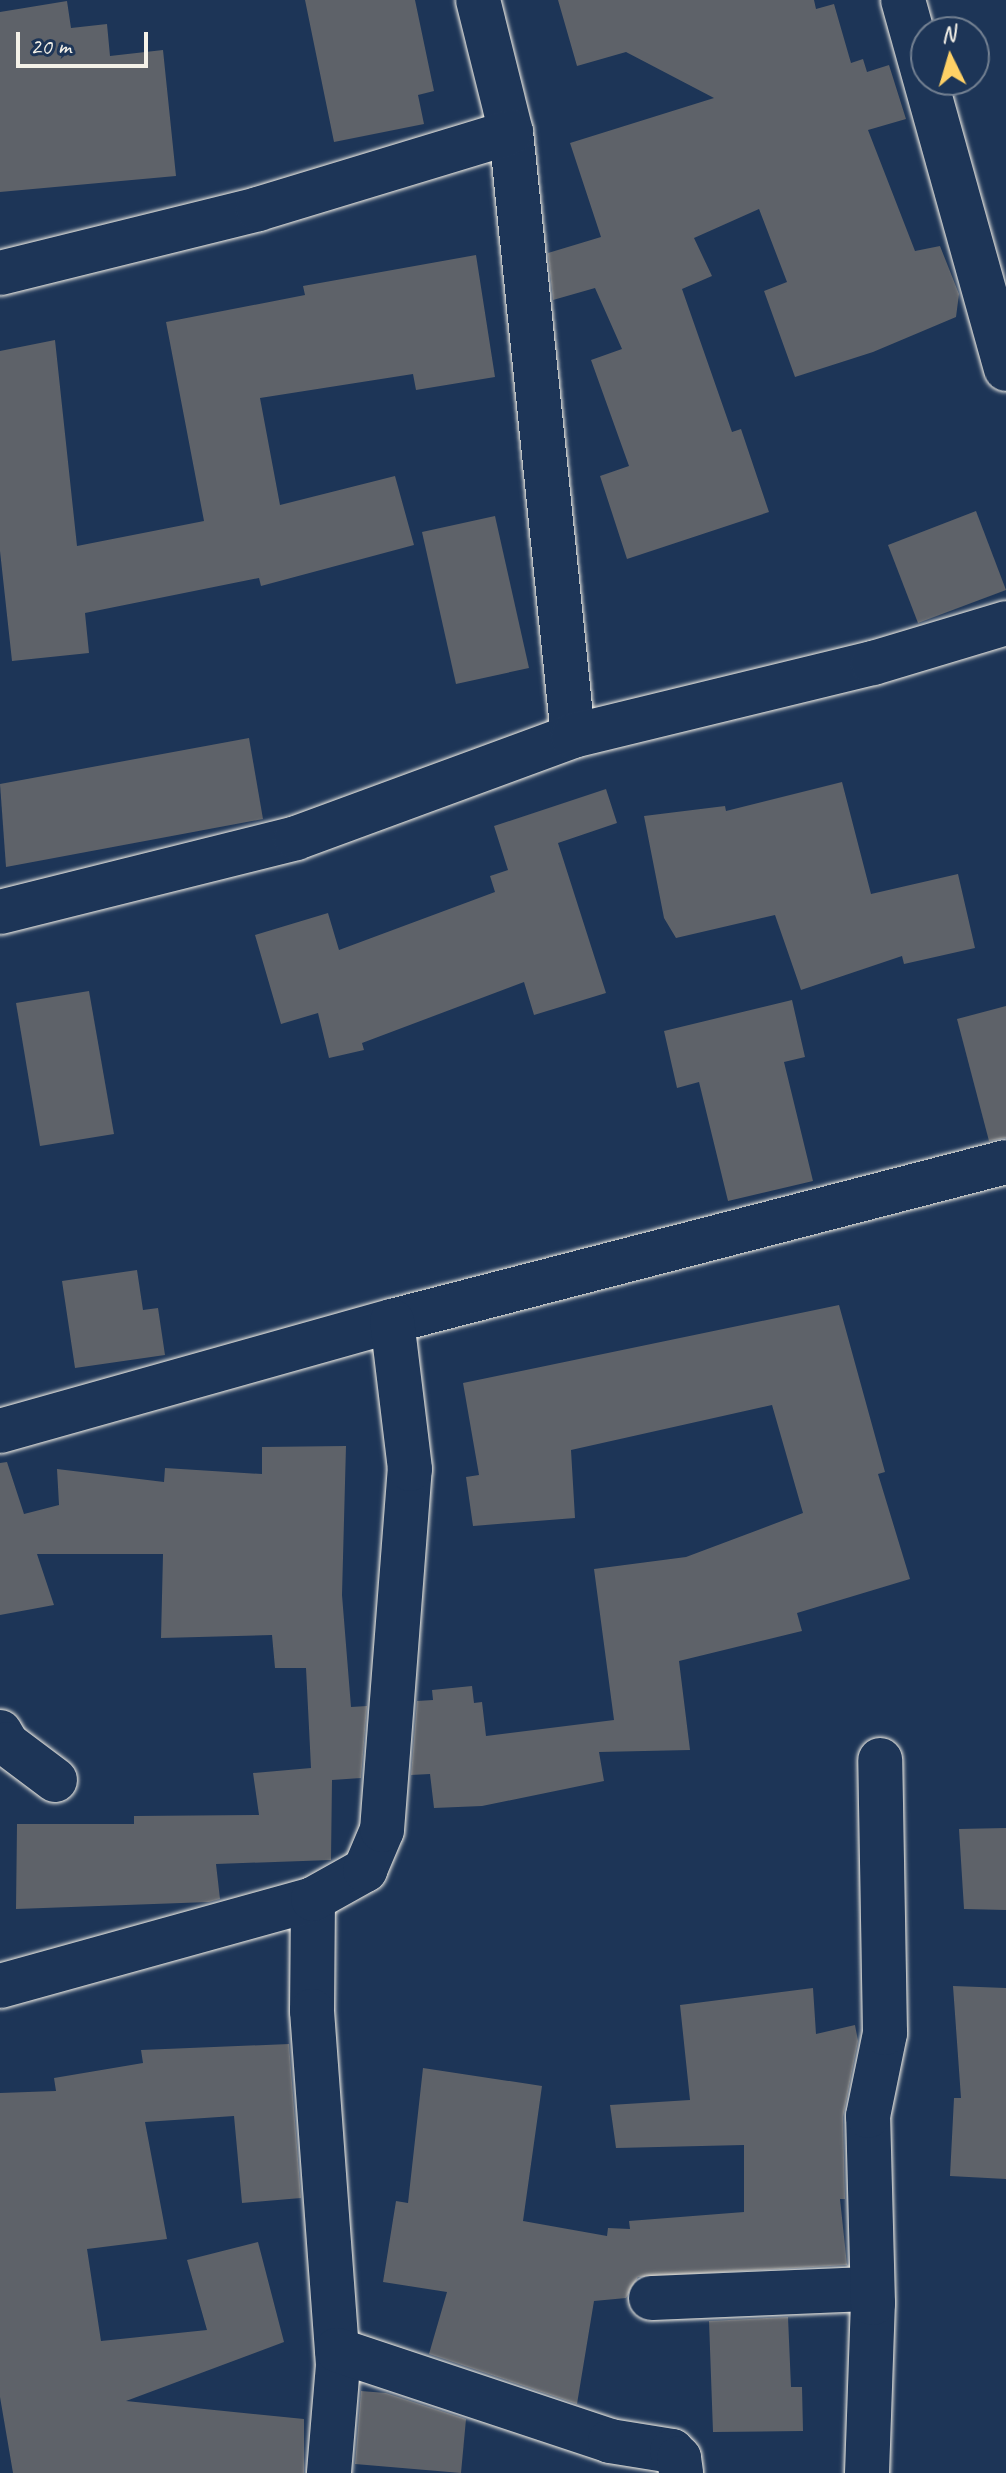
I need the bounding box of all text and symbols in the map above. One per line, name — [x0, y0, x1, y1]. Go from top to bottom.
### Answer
scale bar — [20, 16, 152, 66]
north arrow — [910, 16, 990, 96]
text: N — [940, 20, 956, 49]
text: 20 m — [30, 31, 71, 61]

